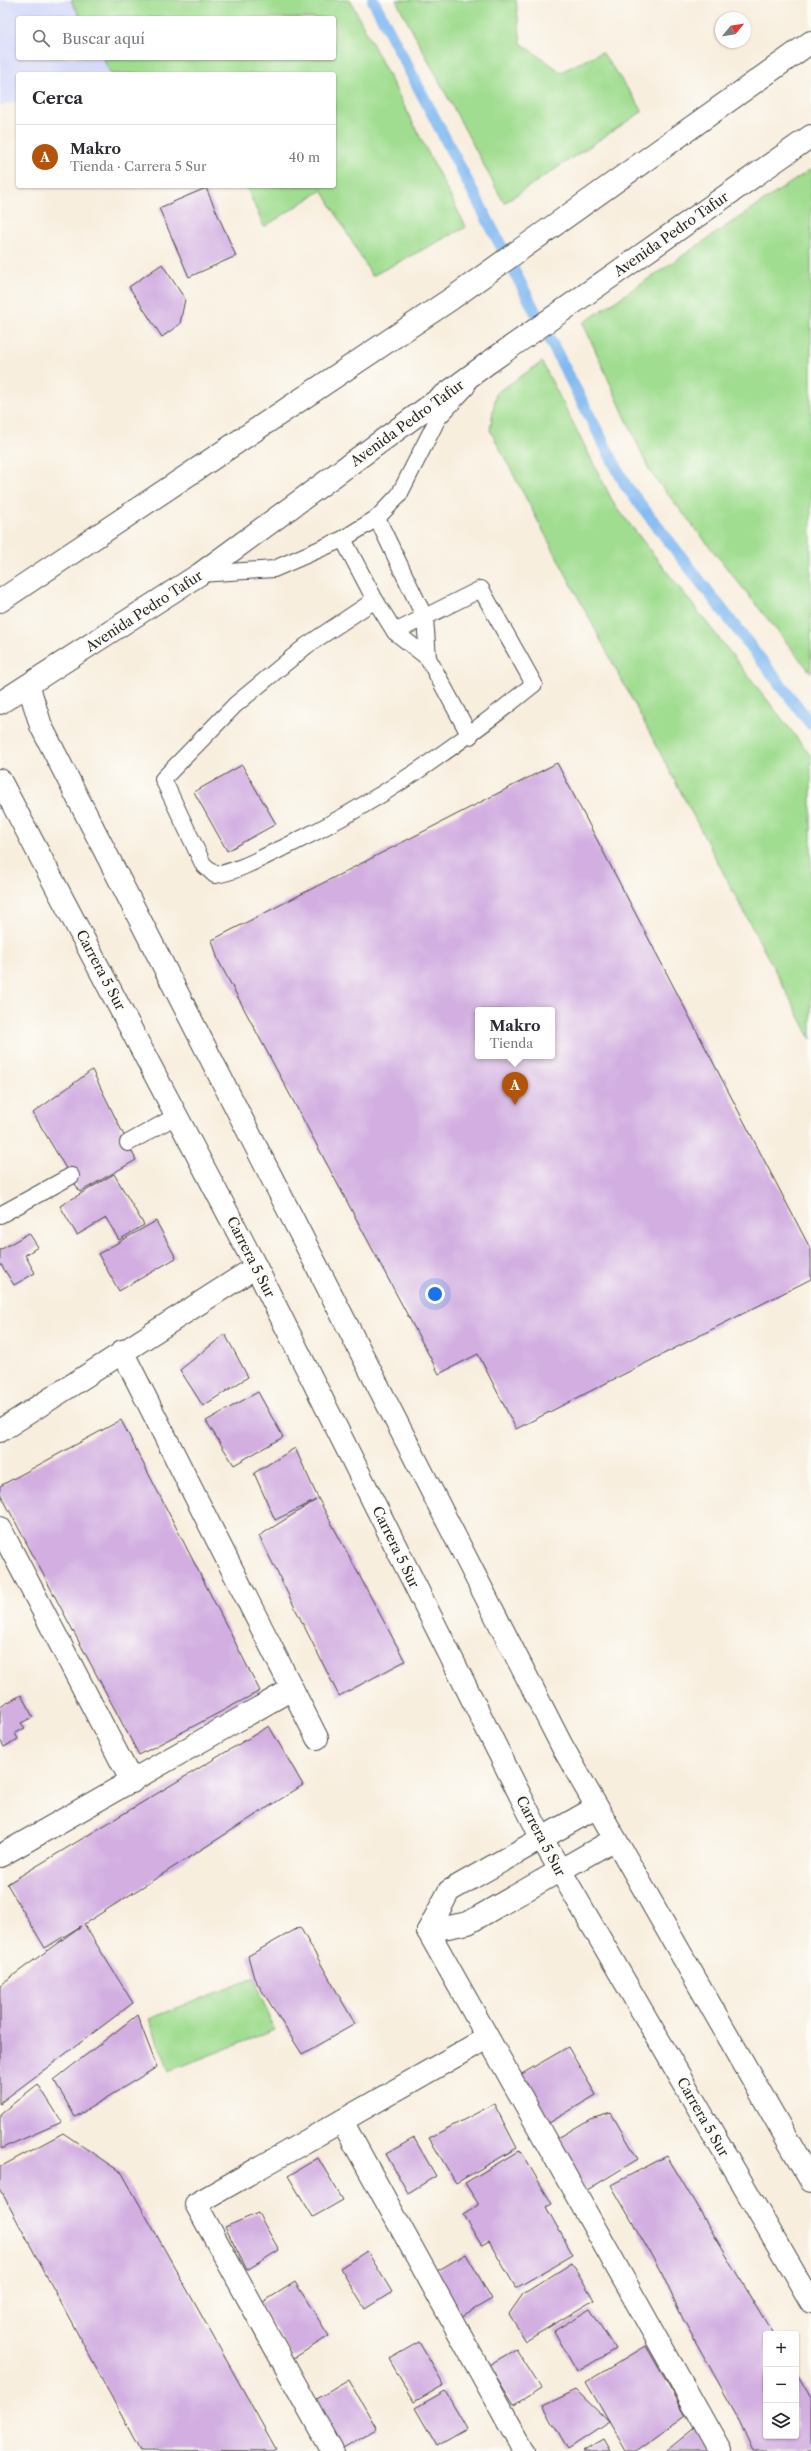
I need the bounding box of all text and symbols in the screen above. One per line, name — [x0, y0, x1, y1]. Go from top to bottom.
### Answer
north arrow — [715, 12, 751, 48]
search box — [16, 16, 336, 60]
icon: search — [30, 27, 52, 49]
text: Buscar aquí — [62, 29, 145, 48]
text: Cerca — [32, 88, 83, 108]
text: Makro — [70, 139, 121, 158]
text: A — [40, 149, 50, 165]
text: 40 m — [289, 149, 320, 165]
text: Tienda · Carrera 5 Sur — [70, 158, 206, 174]
street label: Avenida Pedro Tafur — [609, 188, 732, 281]
street label: Avenida Pedro Tafur — [346, 376, 467, 471]
street label: Avenida Pedro Tafur — [81, 566, 206, 656]
street label: Carrera 5 Sur — [72, 927, 130, 1013]
popup — [475, 1007, 555, 1059]
text: Makro — [489, 1016, 541, 1035]
text: Tienda — [489, 1035, 533, 1051]
pin: A — [502, 1072, 528, 1105]
street label: Carrera 5 Sur — [223, 1213, 279, 1301]
your location — [425, 1284, 445, 1304]
street label: Carrera 5 Sur — [368, 1503, 424, 1591]
street label: Carrera 5 Sur — [512, 1793, 570, 1879]
street label: Carrera 5 Sur — [673, 2074, 733, 2160]
map controls — [763, 2331, 799, 2439]
button: + — [763, 2331, 799, 2367]
button: − — [763, 2367, 799, 2403]
button: layers — [763, 2403, 799, 2439]

